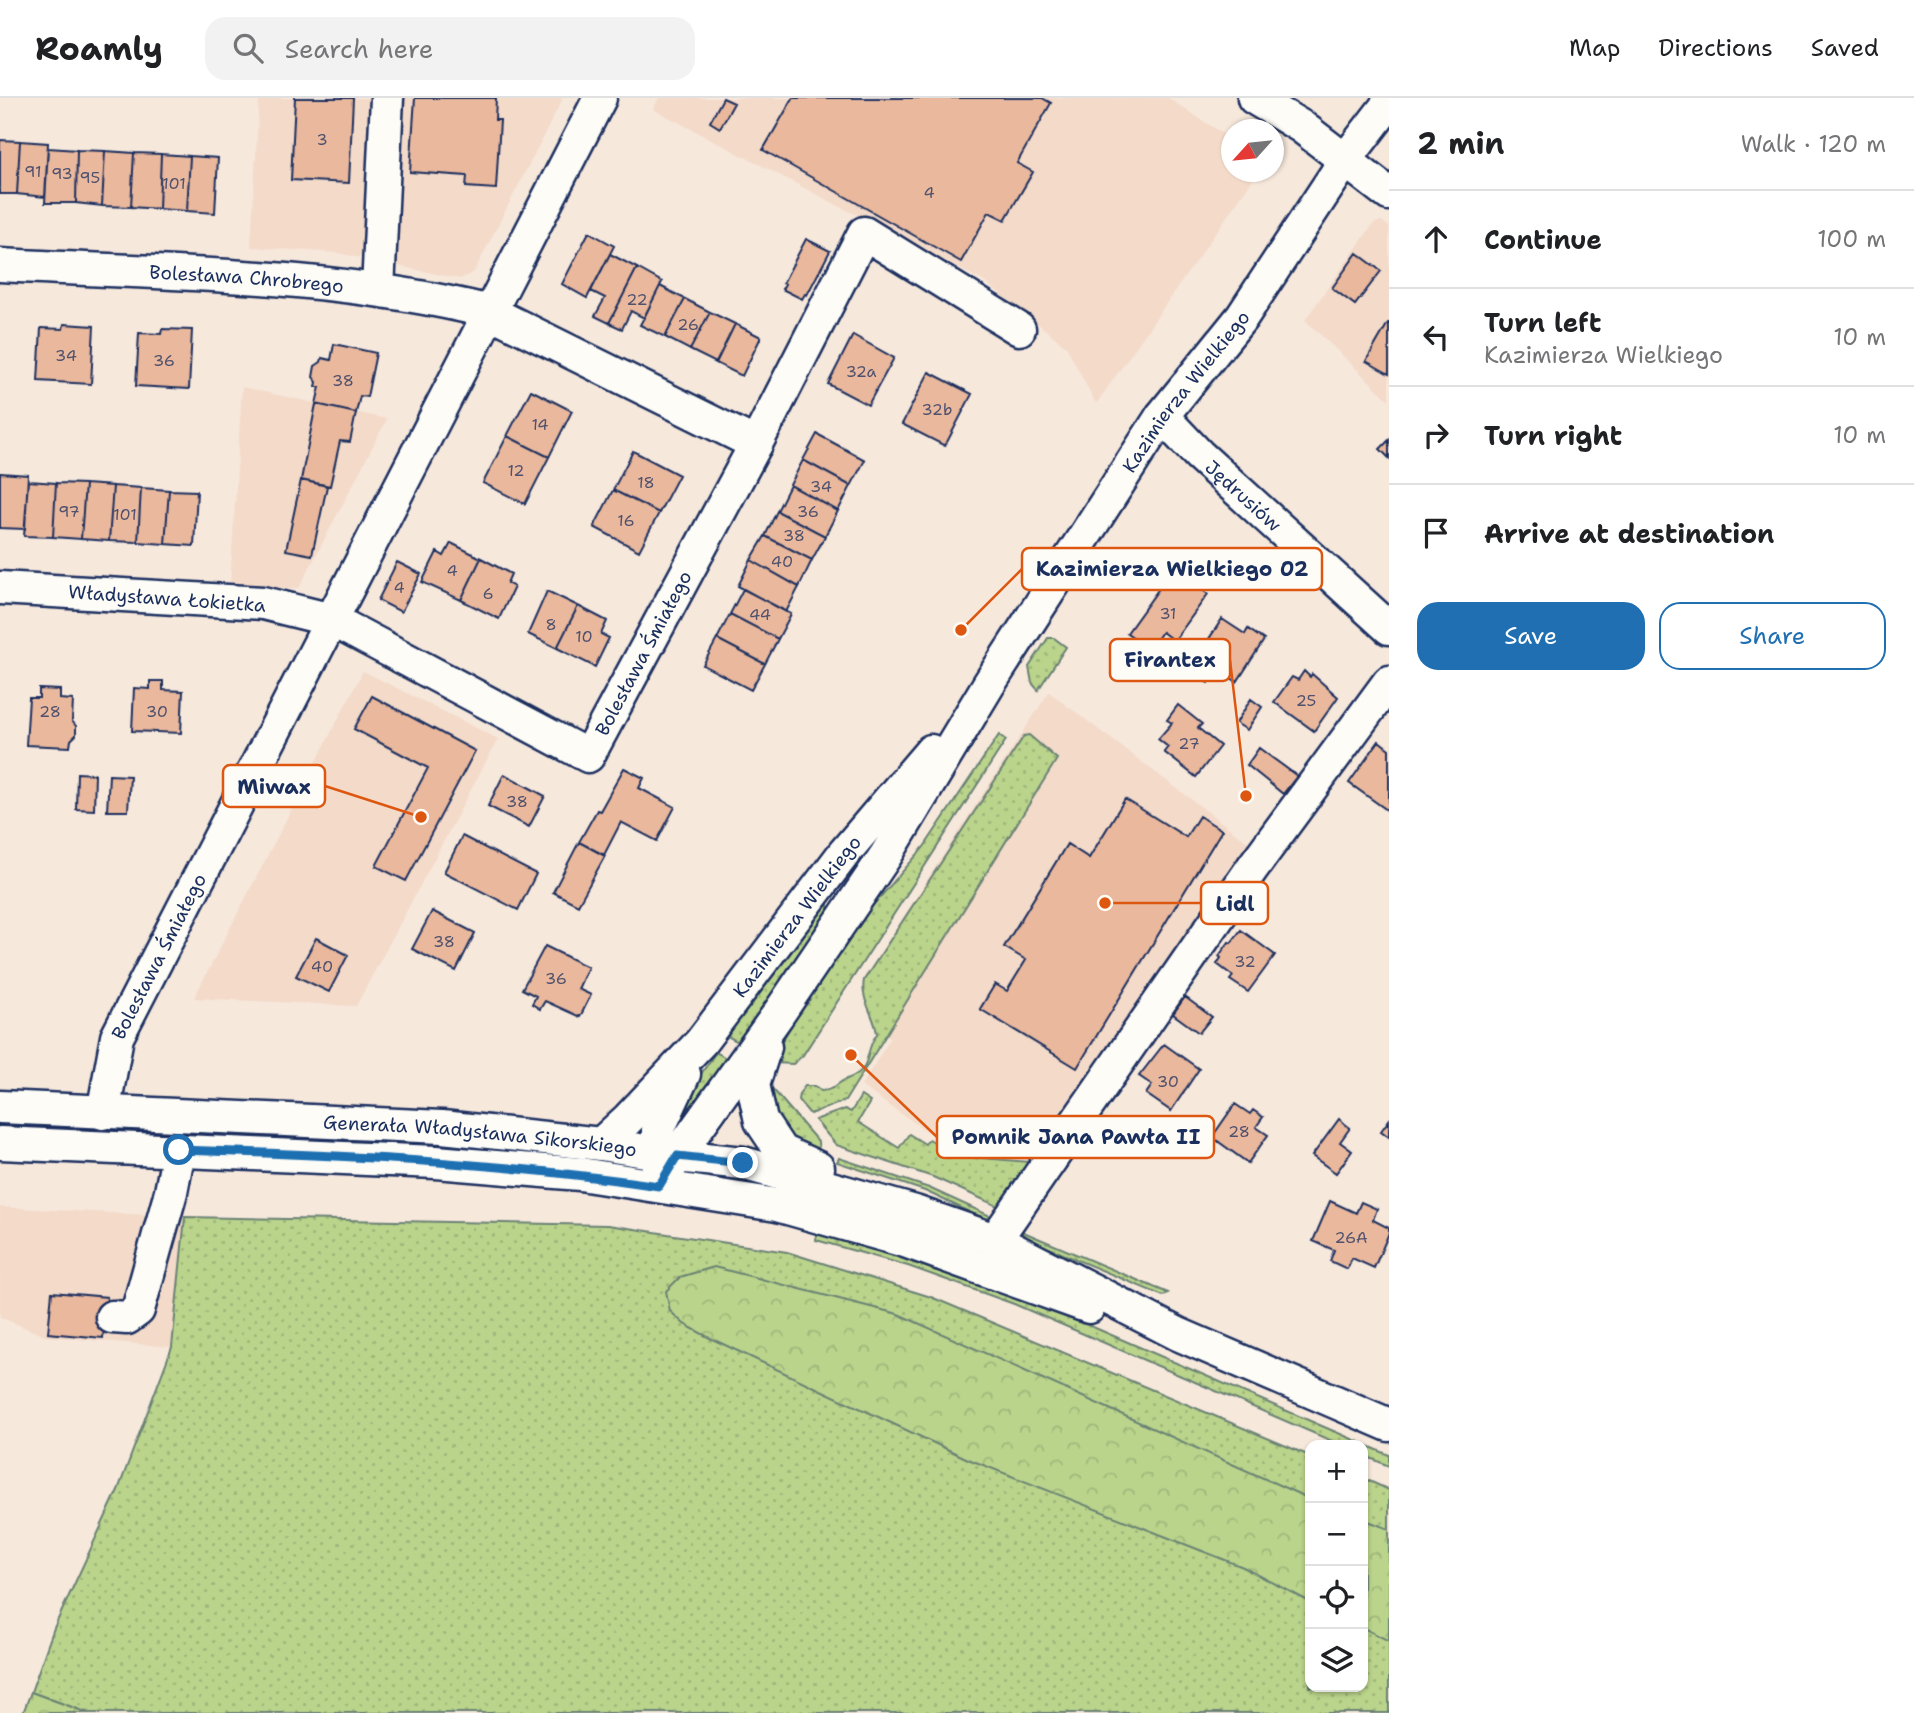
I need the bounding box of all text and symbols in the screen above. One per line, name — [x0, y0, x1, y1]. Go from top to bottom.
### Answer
search box — [205, 17, 695, 80]
text: Roamly — [35, 26, 163, 71]
icon: search — [229, 29, 267, 67]
text: Search here — [285, 31, 433, 66]
text: Map — [1569, 32, 1620, 64]
text: Directions — [1658, 32, 1773, 64]
text: Saved — [1811, 32, 1879, 64]
north arrow — [1221, 119, 1284, 182]
text: 2 min — [1417, 123, 1504, 164]
house number: 3 — [316, 129, 328, 150]
text: Walk · 120 m — [1741, 129, 1886, 159]
house number: 91 — [24, 161, 42, 182]
house number: 93 — [51, 163, 73, 184]
house number: 95 — [80, 167, 100, 188]
house number: 101 — [162, 173, 186, 194]
house number: 4 — [923, 182, 935, 203]
icon: ahead — [1417, 220, 1455, 258]
text: Continue — [1484, 222, 1602, 257]
text: 100 m — [1817, 224, 1886, 254]
street label: Bolesława Chrobrego — [149, 260, 345, 299]
house number: 22 — [626, 289, 648, 310]
street label: Kazimierza Wielkiego — [1117, 305, 1256, 478]
text: Turn left — [1484, 305, 1601, 340]
house number: 26 — [677, 314, 699, 335]
icon: left — [1417, 318, 1455, 356]
text: 10 m — [1833, 322, 1886, 352]
text: Kazimierza Wielkiego — [1484, 340, 1723, 370]
house number: 34 — [55, 345, 77, 366]
house number: 36 — [153, 350, 175, 371]
house number: 32a — [846, 361, 876, 382]
house number: 38 — [332, 370, 354, 391]
house number: 32b — [922, 399, 952, 420]
house number: 14 — [531, 414, 549, 435]
icon: right — [1417, 416, 1455, 454]
text: Turn right — [1484, 418, 1622, 453]
text: 10 m — [1833, 420, 1886, 450]
street label: Jędrusiów — [1200, 455, 1287, 537]
house number: 12 — [507, 460, 525, 481]
house number: 18 — [637, 472, 655, 493]
house number: 34 — [810, 476, 832, 497]
house number: 97 — [58, 501, 80, 522]
house number: 36 — [797, 501, 819, 522]
house number: 101 — [113, 504, 137, 525]
house number: 16 — [617, 510, 635, 531]
icon: arrive — [1417, 514, 1455, 552]
text: Arrive at destination — [1484, 516, 1774, 551]
house number: 38 — [783, 525, 805, 546]
callout: Kazimierza Wielkiego 02 — [1022, 548, 1322, 590]
house number: 40 — [771, 551, 793, 572]
text: Kazimierza Wielkiego 02 — [1036, 555, 1309, 583]
house number: 4 — [446, 560, 458, 581]
street label: Bolesława Śmiałego — [588, 566, 698, 740]
house number: 4 — [393, 577, 405, 598]
street label: Władysława Łokietka — [67, 579, 267, 618]
house number: 6 — [482, 583, 494, 604]
button: Save — [1417, 602, 1645, 670]
button: Share — [1659, 602, 1886, 670]
house number: 31 — [1159, 603, 1177, 624]
house number: 44 — [749, 604, 771, 625]
house number: 8 — [545, 614, 557, 635]
house number: 10 — [575, 626, 593, 647]
callout: Firantex — [1110, 639, 1230, 681]
text: Firantex — [1124, 646, 1216, 674]
house number: 25 — [1296, 690, 1316, 711]
house number: 28 — [39, 701, 61, 722]
house number: 30 — [146, 701, 168, 722]
house number: 27 — [1178, 733, 1200, 754]
callout: Miwax — [223, 765, 325, 807]
text: Miwax — [237, 773, 311, 801]
house number: 38 — [506, 791, 528, 812]
street label: Kazimierza Wielkiego — [727, 830, 867, 1003]
street label: Bolesława Śmiałego — [106, 869, 212, 1044]
callout: Lidl — [1201, 882, 1268, 924]
text: Lidl — [1216, 890, 1254, 918]
house number: 38 — [433, 931, 455, 952]
house number: 32 — [1234, 951, 1256, 972]
house number: 40 — [311, 956, 333, 977]
house number: 36 — [545, 968, 567, 989]
house number: 30 — [1157, 1071, 1179, 1092]
street label: Generała Władysława Sikorskiego — [322, 1110, 639, 1162]
callout: Pomnik Jana Pawła II — [937, 1116, 1214, 1158]
house number: 28 — [1228, 1121, 1250, 1142]
text: Pomnik Jana Pawła II — [952, 1123, 1201, 1151]
route start — [163, 1134, 194, 1165]
route end — [727, 1147, 758, 1178]
house number: 26A — [1335, 1227, 1368, 1248]
map controls — [1305, 1440, 1368, 1692]
button: + — [1305, 1440, 1368, 1503]
button: − — [1305, 1503, 1368, 1566]
button: locate — [1305, 1566, 1368, 1629]
button: layers — [1305, 1629, 1368, 1692]

